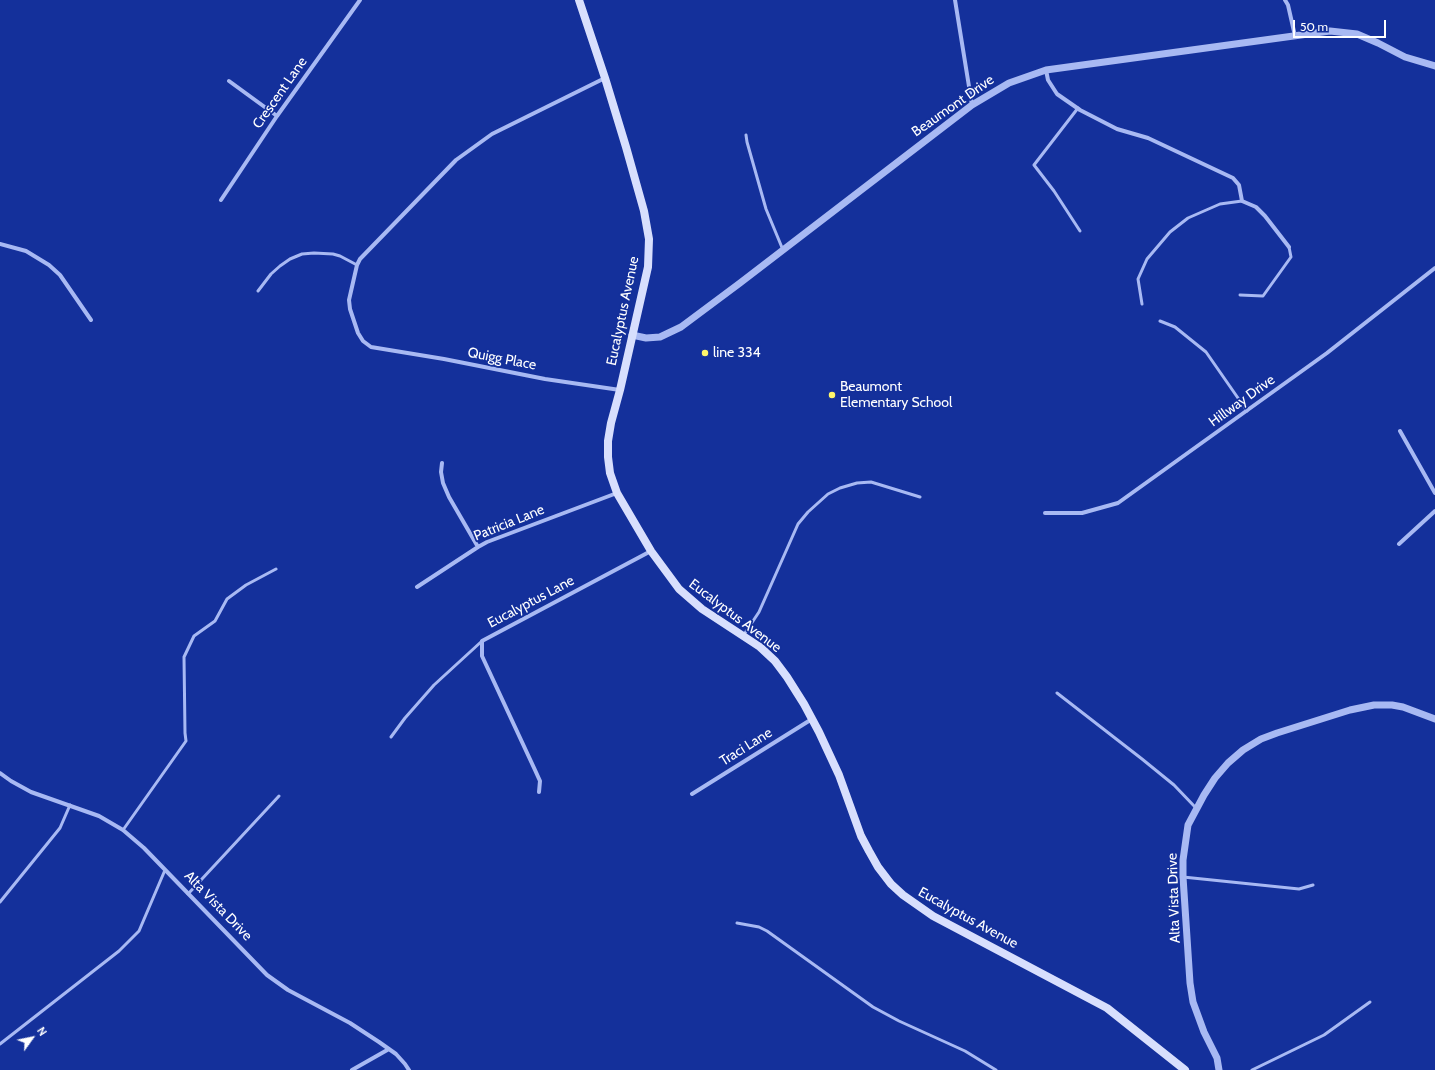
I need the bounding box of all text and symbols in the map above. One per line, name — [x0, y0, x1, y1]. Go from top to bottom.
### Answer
scale bar — [1295, 12, 1388, 38]
text: 50 m — [1300, 19, 1328, 34]
street label: Crescent Lane — [249, 54, 311, 132]
street label: Beaumont Drive — [909, 71, 997, 141]
street label: Eucalyptus Avenue — [603, 255, 643, 367]
street label: Quigg Place — [466, 344, 538, 374]
place label: line 334 — [713, 345, 761, 361]
marker: line 334 — [700, 348, 710, 358]
street label: Hillway Drive — [1206, 371, 1278, 431]
place label: Beaumont Elementary School — [840, 379, 952, 412]
marker: Beaumont Elementary School — [827, 390, 837, 400]
street label: Patricia Lane — [471, 501, 547, 545]
street label: Eucalyptus Lane — [485, 572, 577, 632]
street label: Eucalyptus Avenue — [686, 576, 784, 656]
street label: Traci Lane — [717, 724, 775, 770]
street label: Alta Vista Drive — [1164, 853, 1184, 943]
street label: Alta Vista Drive — [181, 868, 255, 944]
street label: Eucalyptus Avenue — [915, 884, 1021, 952]
north arrow — [12, 1018, 52, 1058]
text: N — [34, 1024, 50, 1039]

